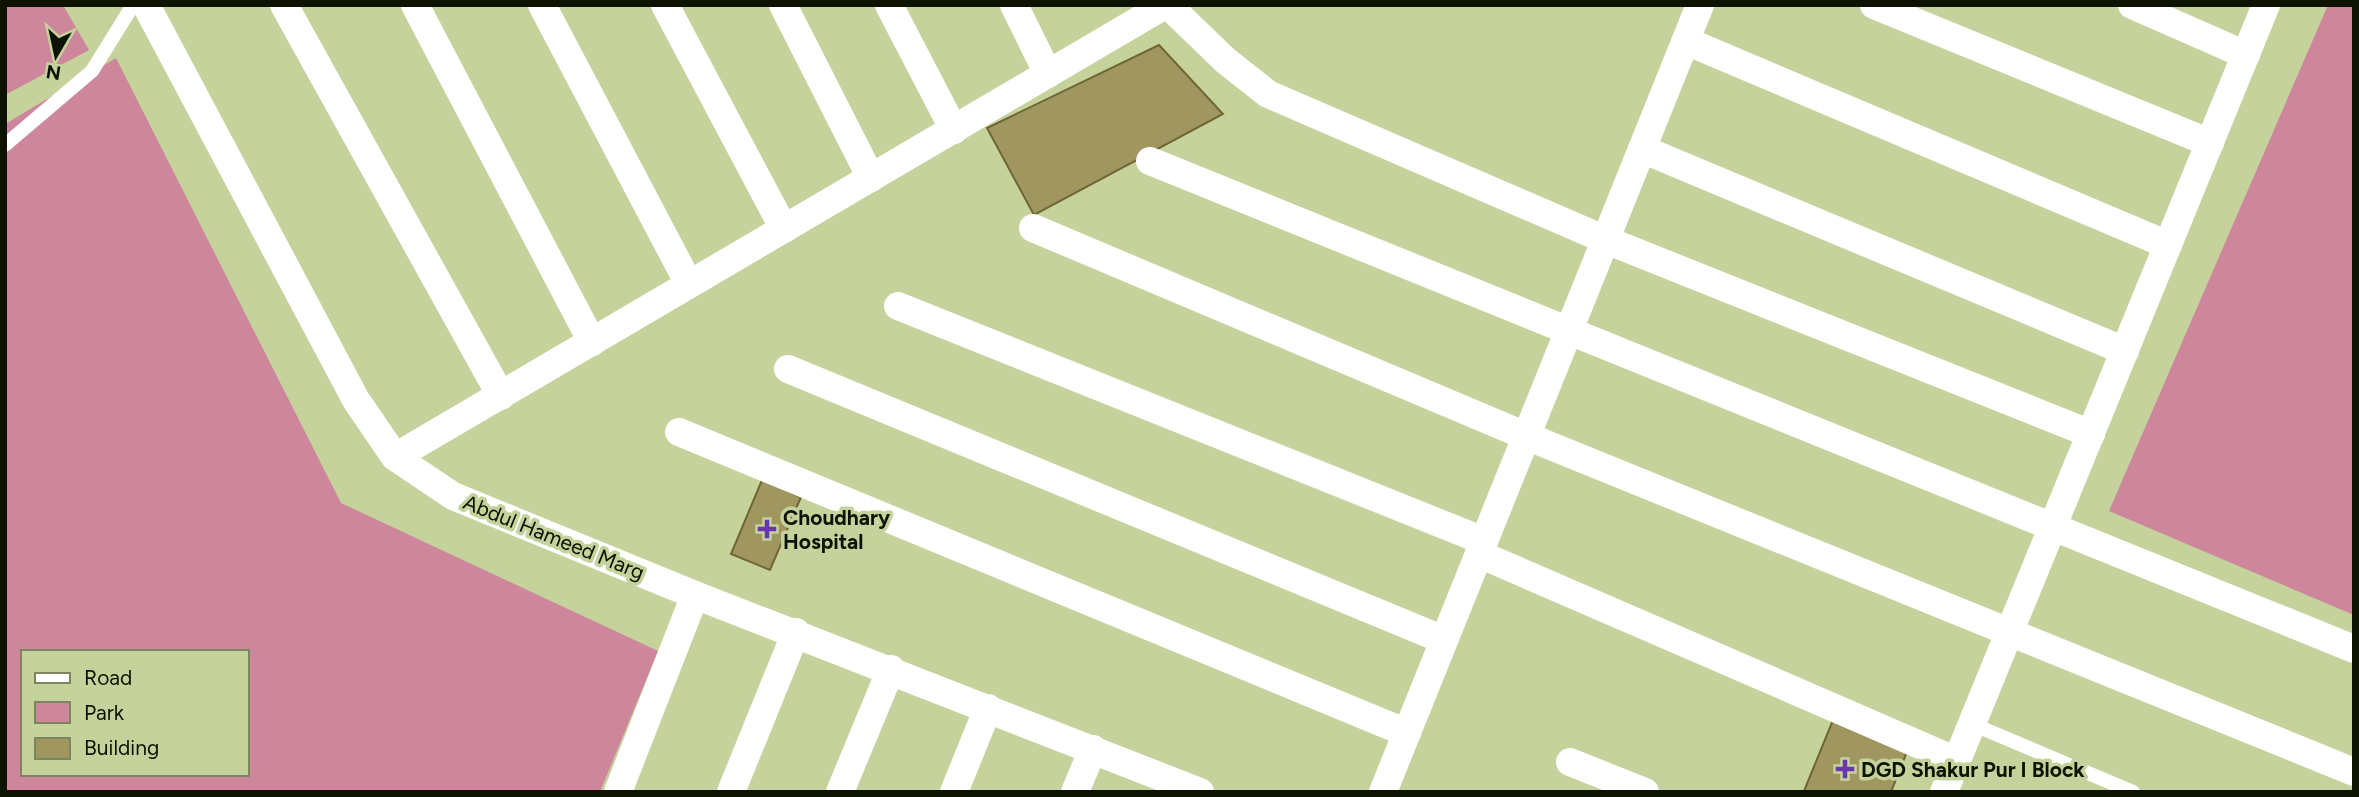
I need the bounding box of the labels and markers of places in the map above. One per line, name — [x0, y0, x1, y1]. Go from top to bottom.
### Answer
place label: Choudhary Hospital — [783, 505, 891, 554]
marker: Choudhary Hospital — [757, 519, 777, 539]
place label: DGD Shakur Pur I Block — [1861, 757, 2085, 782]
marker: DGD Shakur Pur I Block — [1835, 759, 1855, 779]

